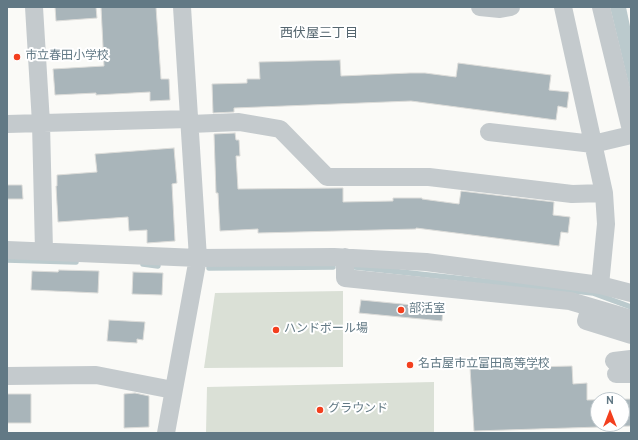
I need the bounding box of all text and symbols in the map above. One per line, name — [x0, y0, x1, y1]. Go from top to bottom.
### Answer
district label: 西伏屋三丁目 — [280, 26, 358, 42]
place label: 市立春田小学校 — [25, 50, 109, 64]
marker: 市立春田小学校 — [12, 52, 22, 62]
place label: 部活室 — [409, 303, 445, 317]
marker: 部活室 — [396, 305, 406, 315]
place label: ハンドボール場 — [284, 323, 368, 337]
marker: ハンドボール場 — [271, 325, 281, 335]
place label: 名古屋市立富田高等学校 — [418, 358, 550, 372]
marker: 名古屋市立富田高等学校 — [405, 360, 415, 370]
north arrow — [590, 392, 630, 432]
text: N — [606, 394, 614, 408]
place label: グラウンド — [328, 403, 388, 417]
marker: グラウンド — [315, 405, 325, 415]

